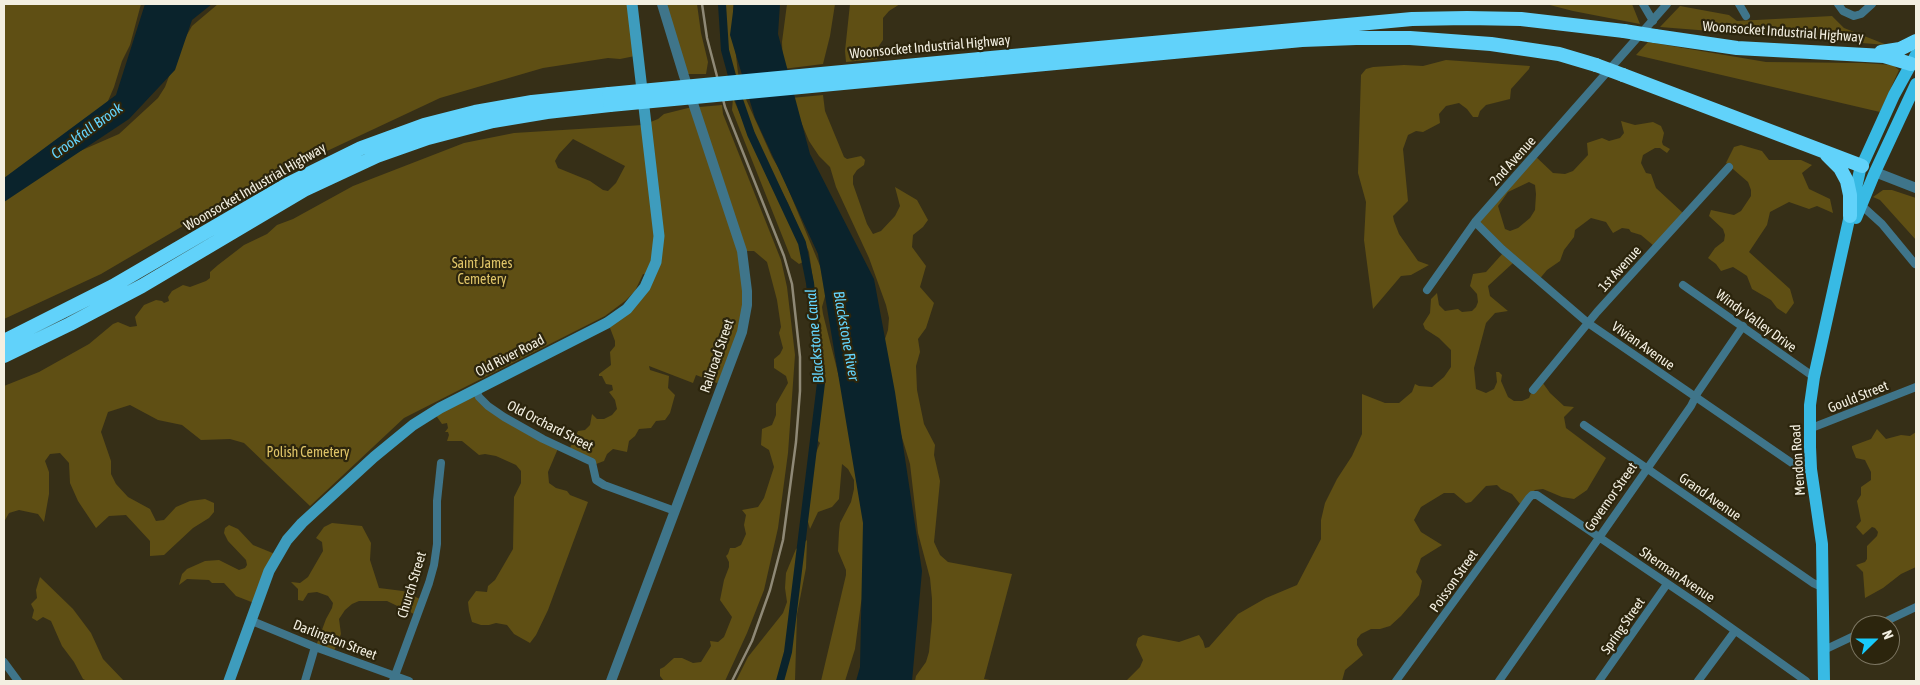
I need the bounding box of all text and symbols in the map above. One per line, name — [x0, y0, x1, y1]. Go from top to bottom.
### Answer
street label: Woonsocket Industrial Highway — [1702, 18, 1864, 46]
street label: Woonsocket Industrial Highway — [849, 32, 1011, 62]
water label: Crookfall Brook — [48, 99, 126, 163]
street label: 2nd Avenue — [1486, 133, 1540, 189]
street label: Woonsocket Industrial Highway — [181, 139, 329, 235]
street label: 1st Avenue — [1595, 242, 1645, 296]
park label: Saint James Cemetery — [452, 256, 512, 288]
street label: Windy Valley Drive — [1712, 286, 1800, 356]
water label: Blackstone Canal — [802, 288, 828, 384]
water label: Blackstone River — [829, 290, 863, 382]
street label: Railroad Street — [697, 317, 737, 395]
street label: Vivian Avenue — [1608, 318, 1678, 374]
street label: Old River Road — [473, 331, 547, 381]
street label: Gould Street — [1825, 377, 1891, 417]
street label: Old Orchard Street — [504, 397, 596, 455]
street label: Mendon Road — [1787, 424, 1809, 496]
park label: Polish Cemetery — [266, 445, 350, 461]
street label: Governor Street — [1581, 459, 1641, 535]
street label: Grand Avenue — [1676, 470, 1744, 524]
street label: Sherman Avenue — [1636, 544, 1718, 606]
street label: Poisson Street — [1426, 547, 1482, 615]
street label: Church Street — [394, 550, 430, 620]
street label: Spring Street — [1597, 594, 1649, 658]
north arrow — [1850, 615, 1900, 665]
street label: Darlington Street — [291, 616, 379, 664]
text: N — [1879, 628, 1897, 642]

